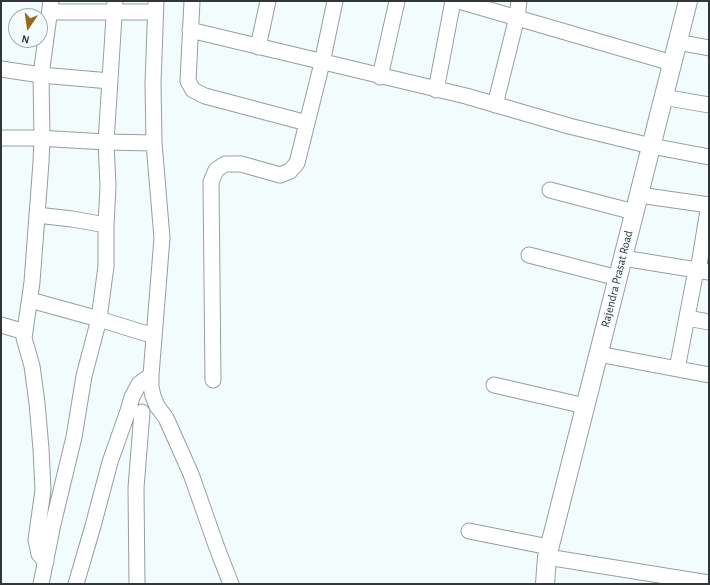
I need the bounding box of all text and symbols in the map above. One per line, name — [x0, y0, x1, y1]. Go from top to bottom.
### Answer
north arrow — [8, 8, 48, 48]
text: N — [20, 33, 30, 45]
street label: Rajendra Prasat Road — [598, 229, 636, 329]

